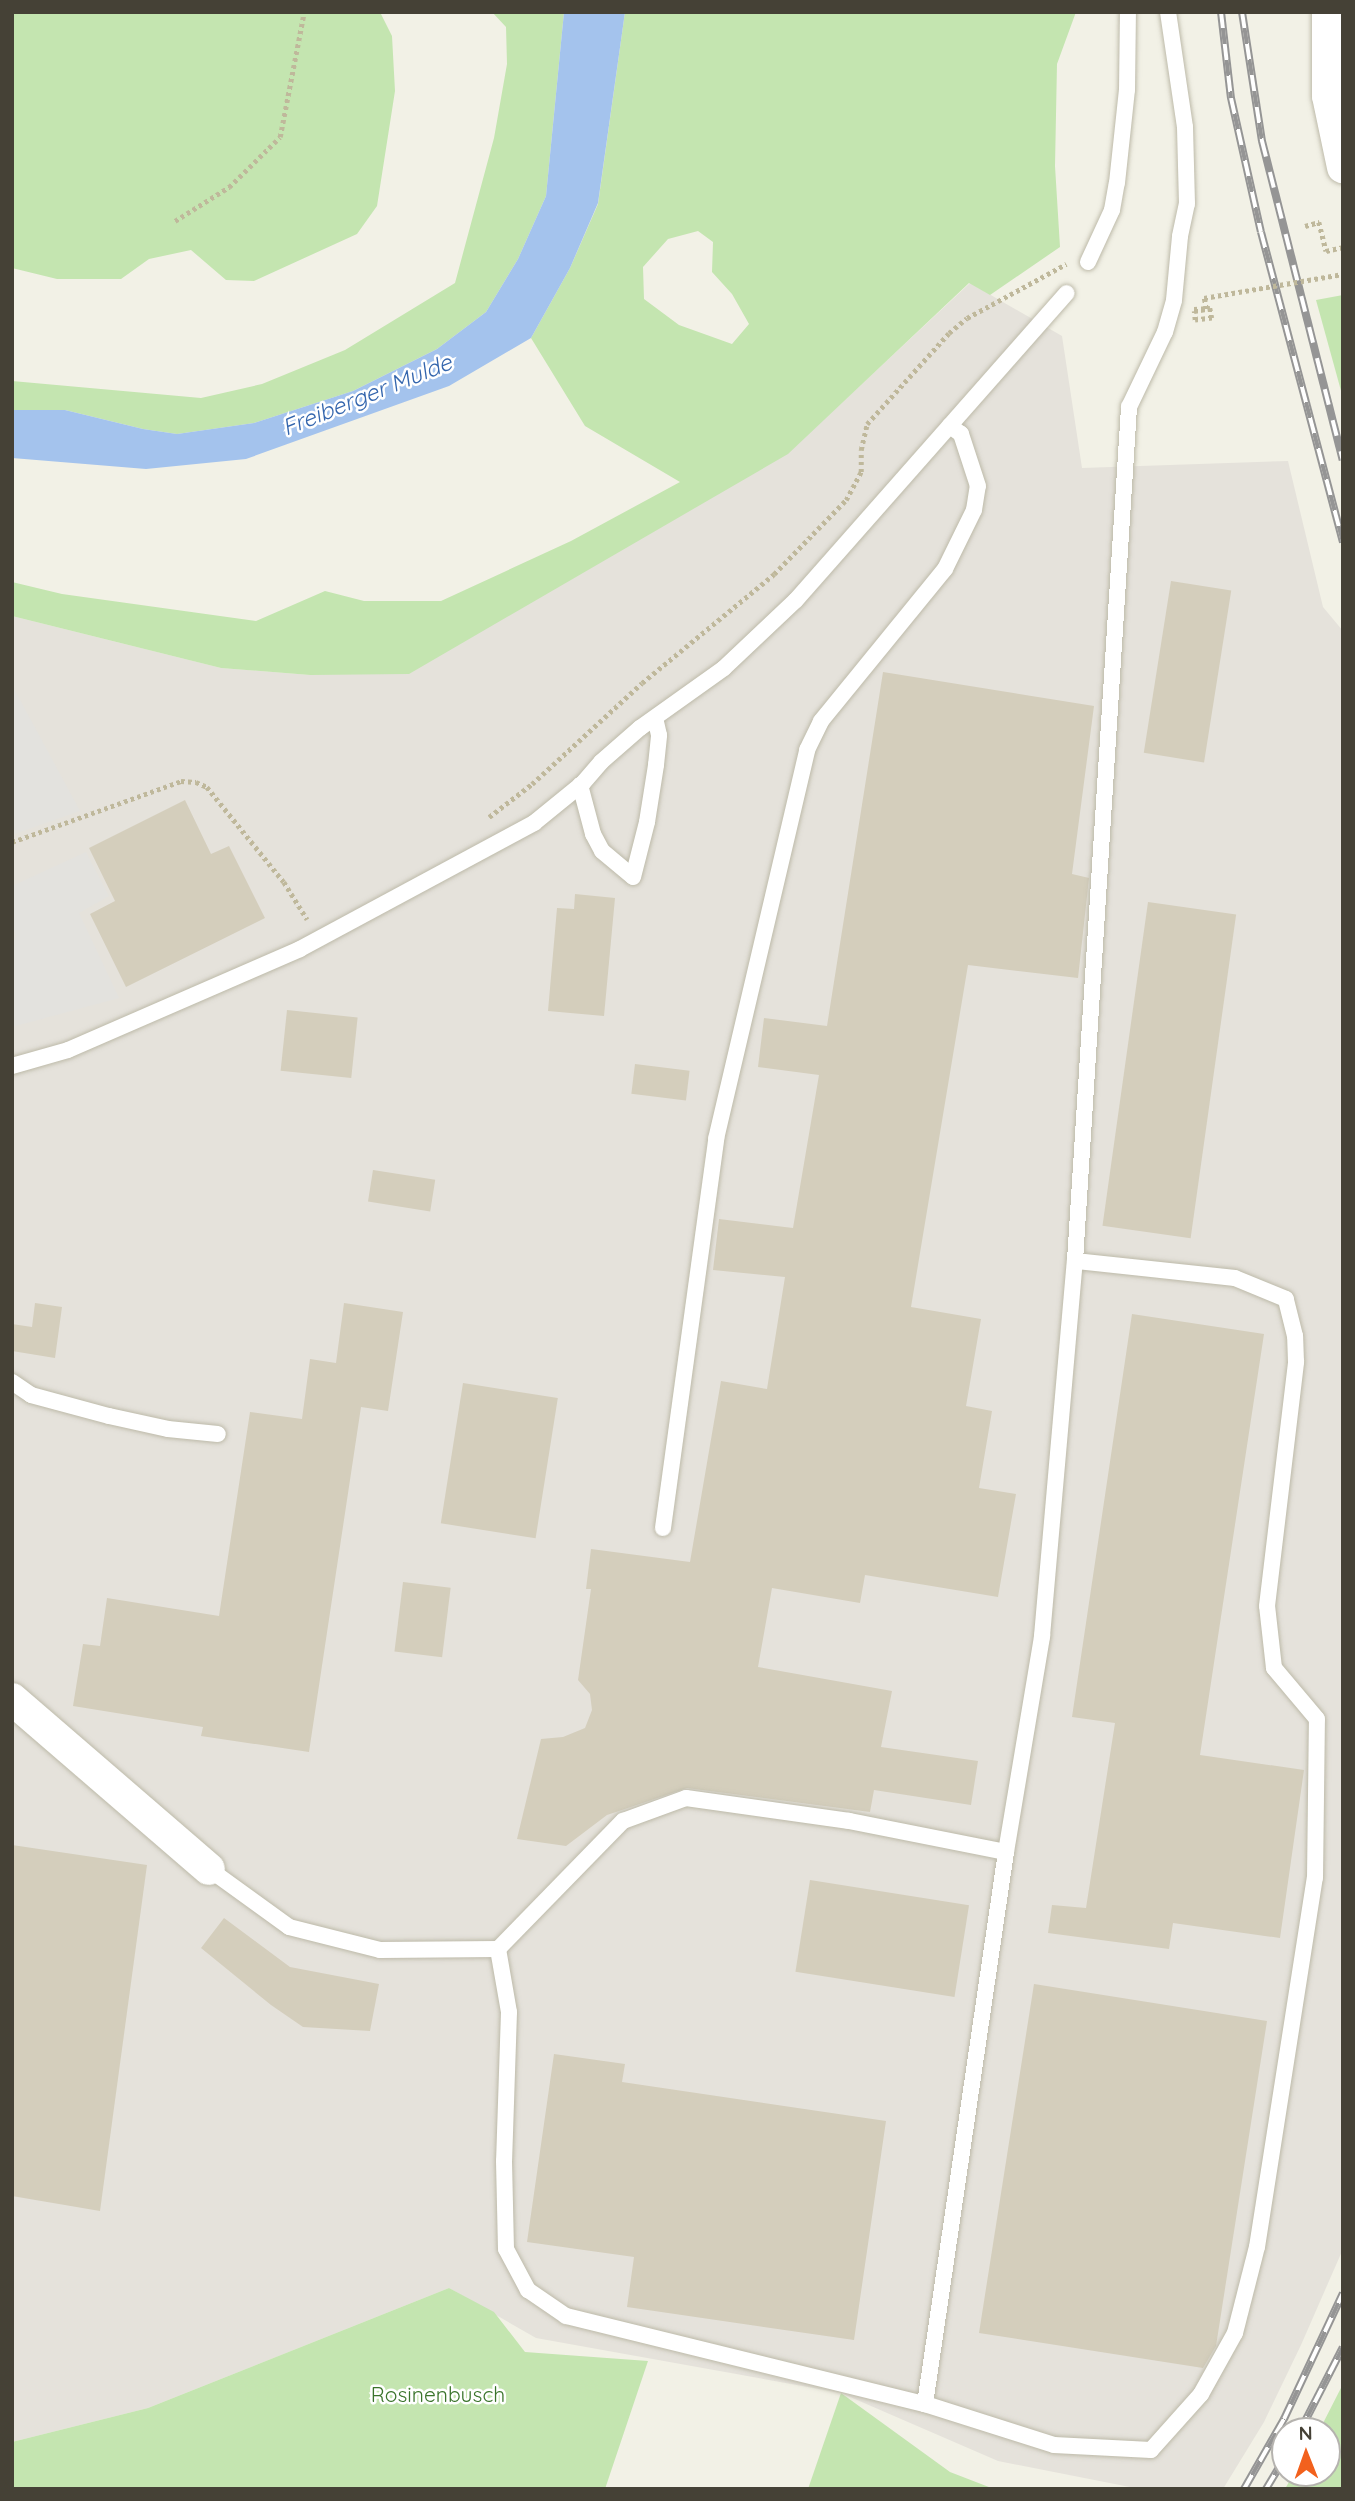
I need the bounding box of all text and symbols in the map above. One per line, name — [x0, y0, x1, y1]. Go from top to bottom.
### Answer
water label: Freiberger Mulde — [278, 348, 456, 442]
park label: Rosinenbusch — [371, 2381, 505, 2407]
north arrow — [1271, 2417, 1341, 2487]
text: N — [1298, 2421, 1313, 2445]

